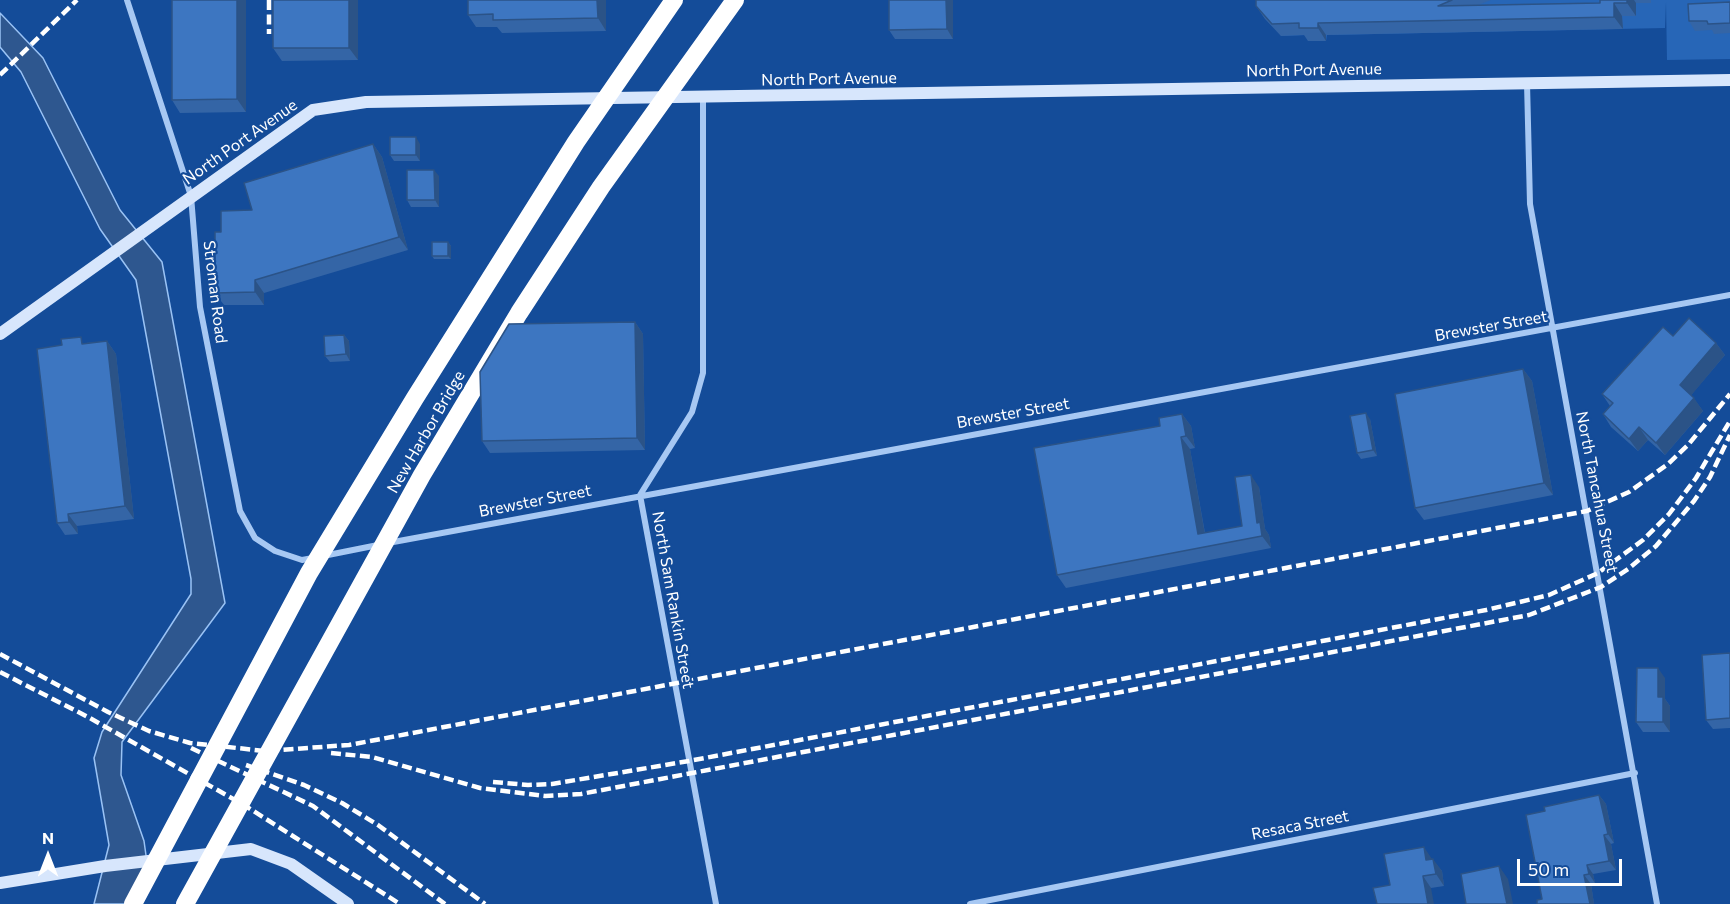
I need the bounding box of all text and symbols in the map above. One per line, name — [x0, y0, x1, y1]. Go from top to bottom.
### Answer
street label: North Port Avenue — [1246, 59, 1382, 81]
street label: North Port Avenue — [761, 68, 897, 90]
street label: North Port Avenue — [179, 95, 301, 189]
street label: Stroman Road — [199, 240, 231, 344]
street label: Brewster Street — [1433, 307, 1549, 345]
street label: New Harbor Bridge — [383, 367, 469, 497]
street label: Brewster Street — [955, 394, 1071, 432]
street label: North Tancahua Street — [1572, 410, 1622, 574]
street label: Brewster Street — [477, 481, 593, 521]
street label: North Sam Rankin Street — [648, 510, 698, 690]
street label: Resaca Street — [1250, 806, 1350, 844]
north arrow — [18, 826, 78, 886]
text: N — [42, 828, 54, 847]
scale bar — [1520, 847, 1625, 885]
text: 50 m — [1528, 858, 1569, 880]

